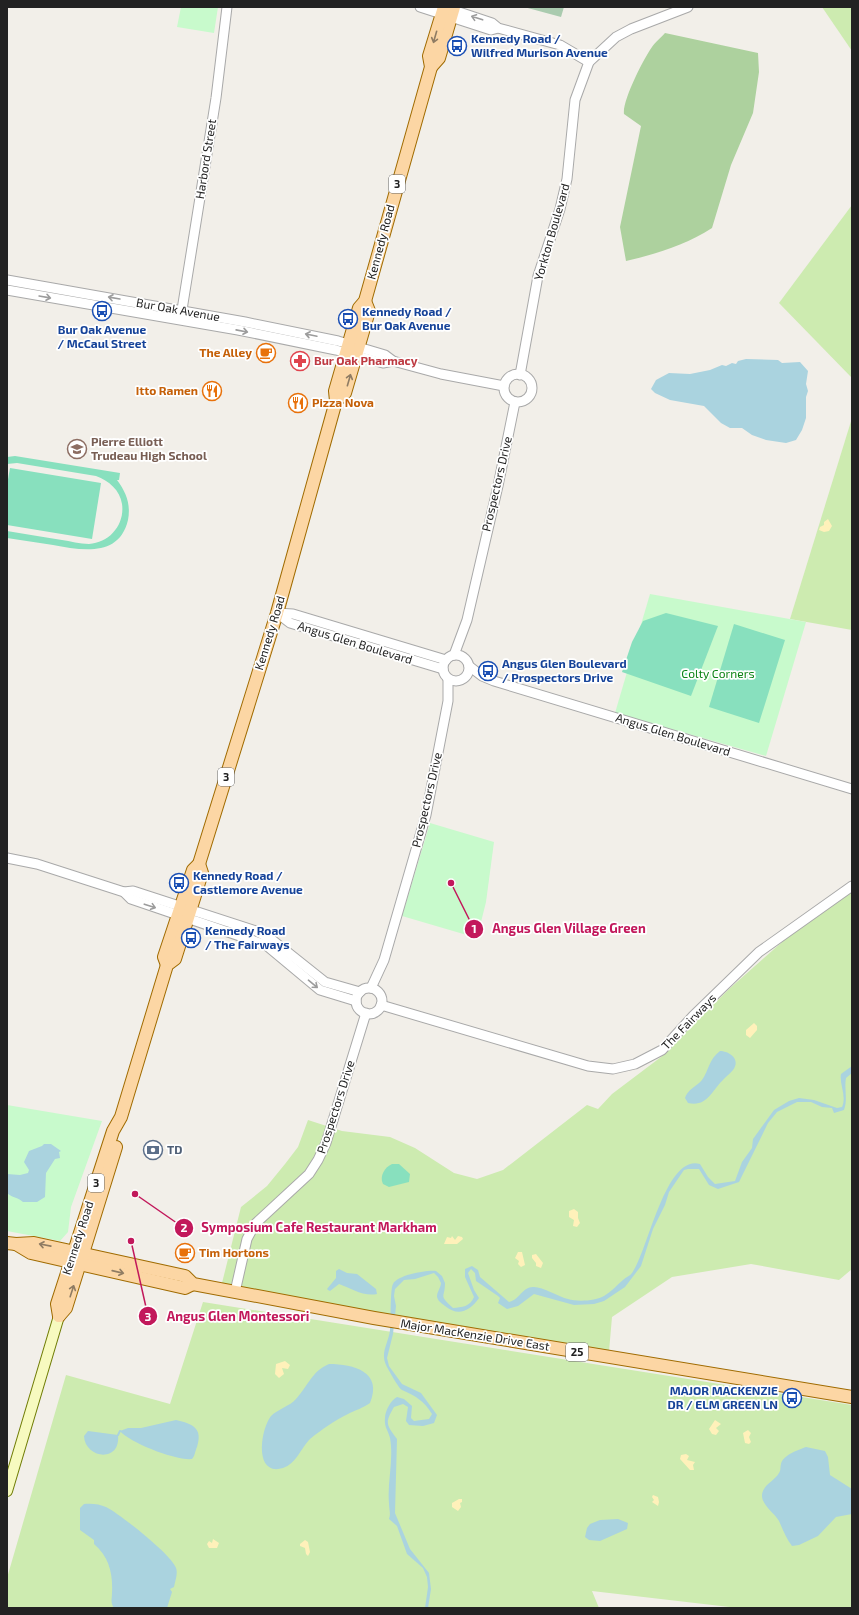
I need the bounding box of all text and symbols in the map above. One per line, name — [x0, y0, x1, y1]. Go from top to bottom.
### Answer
one-way arrow — [470, 14, 483, 21]
one-way arrow — [431, 30, 438, 43]
place label: Kennedy Road / Wilfred Murison Avenue — [471, 31, 608, 59]
bus stop icon: Kennedy Road / Wilfred Murison Avenue — [446, 35, 468, 57]
street label: Harbord Street — [192, 117, 218, 200]
road number: 3 — [389, 175, 405, 193]
street label: Yorkton Boulevard — [530, 182, 572, 282]
street label: Kennedy Road — [363, 203, 397, 281]
one-way arrow — [38, 293, 51, 301]
one-way arrow — [108, 294, 121, 302]
street label: Bur Oak Avenue — [135, 295, 221, 323]
bus stop icon: Bur Oak Avenue / McCaul Street — [91, 300, 113, 322]
place label: Kennedy Road / Bur Oak Avenue — [362, 304, 452, 332]
bus stop icon: Kennedy Road / Bur Oak Avenue — [337, 308, 359, 330]
place label: Bur Oak Avenue / McCaul Street — [58, 322, 147, 350]
one-way arrow — [236, 327, 249, 335]
one-way arrow — [305, 331, 318, 339]
cafe icon: The Alley — [255, 342, 277, 364]
place label: The Alley — [199, 345, 252, 360]
pharmacy icon: Bur Oak Pharmacy — [289, 350, 311, 372]
place label: Bur Oak Pharmacy — [314, 353, 418, 368]
one-way arrow — [346, 374, 353, 387]
restaurant icon: Itto Ramen — [201, 380, 223, 402]
place label: Itto Ramen — [136, 383, 198, 397]
restaurant icon: Pizza Nova — [287, 392, 309, 414]
place label: Pizza Nova — [312, 395, 374, 409]
place label: Pierre Elliott Trudeau High School — [91, 434, 207, 462]
street label: Prospectors Drive — [478, 435, 514, 533]
school or university icon: Pierre Elliott Trudeau High School — [66, 438, 88, 460]
street label: Kennedy Road — [251, 594, 287, 672]
street label: Angus Glen Boulevard — [296, 618, 414, 666]
place label: Angus Glen Boulevard / Prospectors Drive — [502, 656, 627, 684]
bus stop icon: Angus Glen Boulevard / Prospectors Drive — [477, 660, 499, 682]
park label: Colty Corners — [681, 666, 755, 680]
street label: Angus Glen Boulevard — [614, 710, 732, 758]
street label: Prospectors Drive — [408, 751, 444, 849]
road number: 3 — [218, 768, 234, 786]
place label: Kennedy Road / Castlemore Avenue — [193, 868, 303, 896]
bus stop icon: Kennedy Road / Castlemore Avenue — [168, 872, 190, 894]
one-way arrow — [144, 902, 156, 910]
callout: Angus Glen Village Green — [464, 916, 654, 941]
text: Angus Glen Village Green — [492, 920, 646, 936]
text: 1 — [471, 921, 477, 935]
place label: Kennedy Road / The Fairways — [205, 923, 290, 952]
bus stop icon: Kennedy Road / The Fairways — [180, 927, 202, 949]
one-way arrow — [308, 979, 319, 988]
street label: The Fairways — [658, 990, 719, 1052]
street label: Prospectors Drive — [313, 1058, 357, 1155]
bank icon: TD — [142, 1139, 164, 1161]
place label: TD — [167, 1142, 182, 1156]
road number: 3 — [88, 1174, 104, 1192]
street label: Kennedy Road — [58, 1199, 96, 1276]
callout: Symposium Cafe Restaurant Markham — [174, 1215, 445, 1240]
text: Symposium Cafe Restaurant Markham — [201, 1219, 437, 1235]
text: 2 — [181, 1220, 188, 1234]
one-way arrow — [39, 1241, 52, 1249]
cafe icon: Tim Hortons — [174, 1242, 196, 1264]
place label: Tim Hortons — [199, 1245, 269, 1259]
one-way arrow — [112, 1269, 125, 1276]
one-way arrow — [69, 1284, 76, 1297]
callout: Angus Glen Montessori — [138, 1304, 317, 1329]
text: Angus Glen Montessori — [167, 1308, 309, 1324]
text: 3 — [145, 1309, 152, 1323]
street label: Major MacKenzie Drive East — [399, 1315, 551, 1354]
road number: 25 — [566, 1343, 588, 1361]
place label: MAJOR MACKENZIE DR / ELM GREEN LN — [668, 1383, 778, 1411]
bus stop icon: MAJOR MACKENZIE DR / ELM GREEN LN — [781, 1387, 803, 1409]

